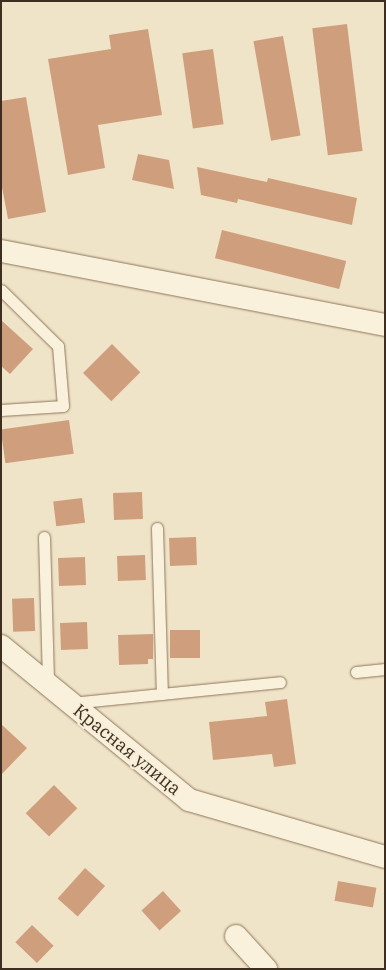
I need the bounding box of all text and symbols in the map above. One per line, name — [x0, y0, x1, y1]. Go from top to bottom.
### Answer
street label: Красная улица — [69, 700, 185, 800]

